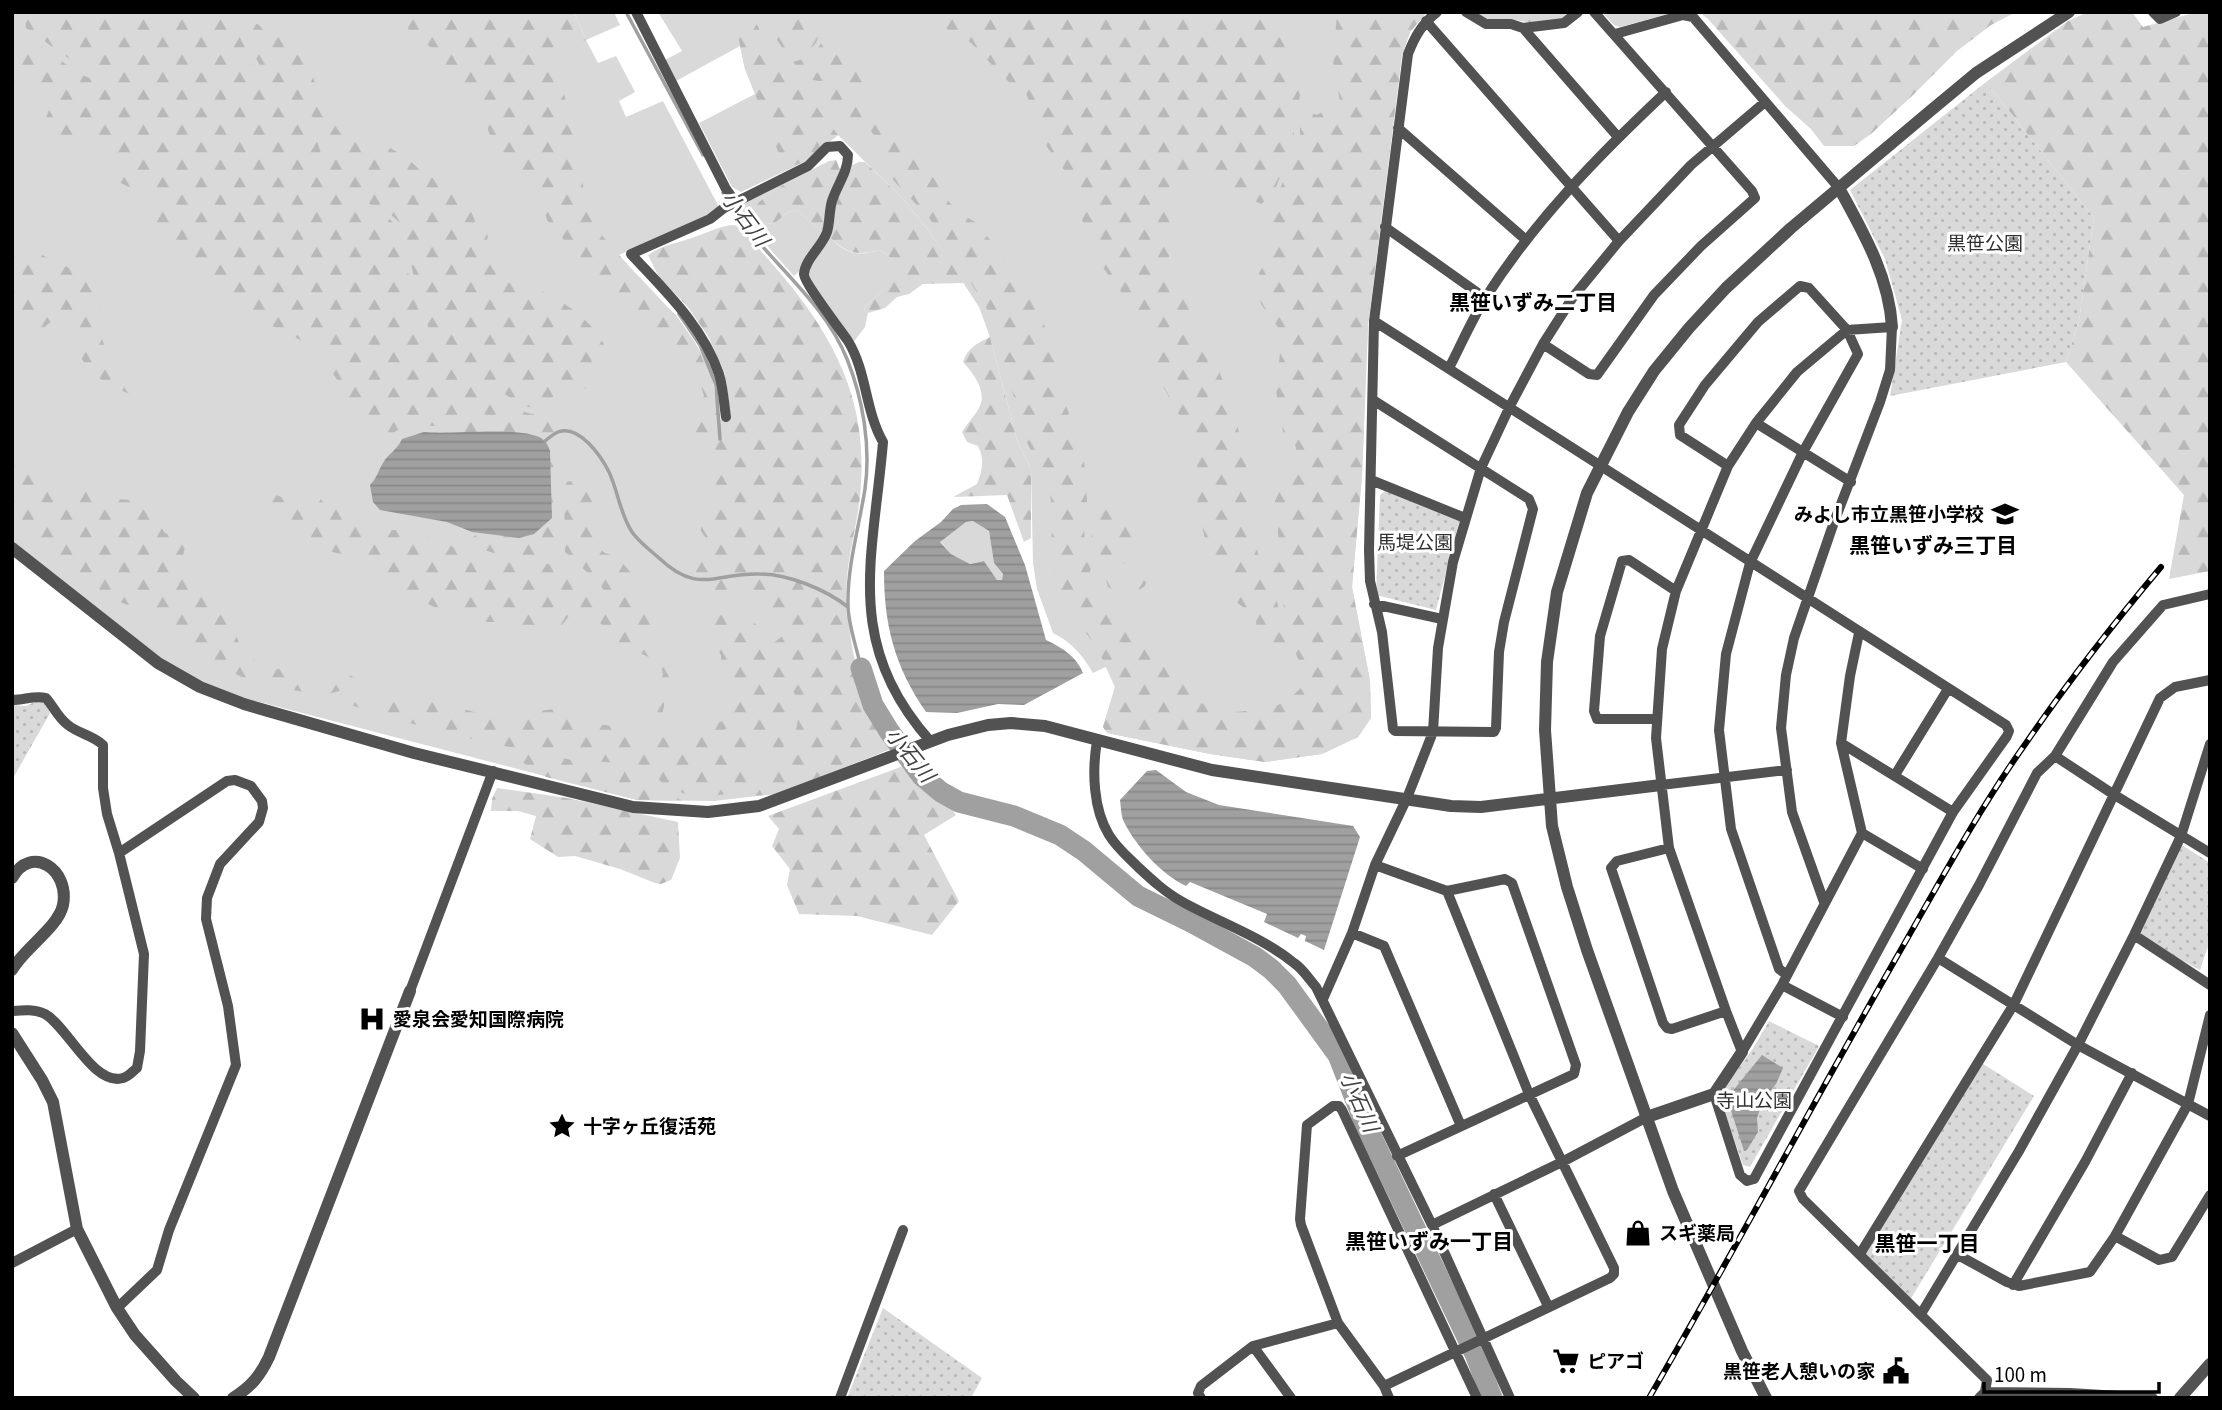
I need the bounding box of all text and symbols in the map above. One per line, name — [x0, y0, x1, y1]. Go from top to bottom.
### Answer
water label: 小石川 — [714, 185, 777, 255]
park label: 黒笹公園 — [1947, 231, 2023, 258]
district label: 黒笹いずみ二丁目 — [1449, 288, 1617, 318]
school or university icon: みよし市立黒笹小学校 — [1990, 499, 2020, 529]
place label: みよし市立黒笹小学校 — [1794, 502, 1984, 529]
park label: 馬堤公園 — [1377, 530, 1453, 557]
district label: 黒笹いずみ三丁目 — [1849, 531, 2017, 561]
water label: 小石川 — [879, 721, 943, 790]
hospital icon: 愛泉会愛知国際病院 — [357, 1004, 387, 1034]
place label: 愛泉会愛知国際病院 — [393, 1007, 564, 1034]
water label: 小石川 — [1332, 1067, 1386, 1139]
park label: 寺山公園 — [1716, 1088, 1792, 1115]
place icon: 十字ヶ丘復活苑 — [547, 1111, 577, 1141]
place label: 十字ヶ丘復活苑 — [583, 1114, 716, 1141]
shop icon: スギ薬局 — [1623, 1218, 1653, 1248]
place label: スギ薬局 — [1659, 1221, 1735, 1248]
district label: 黒笹いずみ一丁目 — [1345, 1227, 1513, 1257]
district label: 黒笹一丁目 — [1875, 1229, 1980, 1259]
supermarket icon: ピアゴ — [1551, 1346, 1581, 1376]
place label: ピアゴ — [1587, 1349, 1644, 1376]
scale bar — [1984, 1350, 2159, 1394]
public building icon: 黒笹老人憩いの家 — [1881, 1356, 1911, 1386]
place label: 黒笹老人憩いの家 — [1723, 1359, 1875, 1386]
text: 100 m — [1994, 1360, 2047, 1390]

